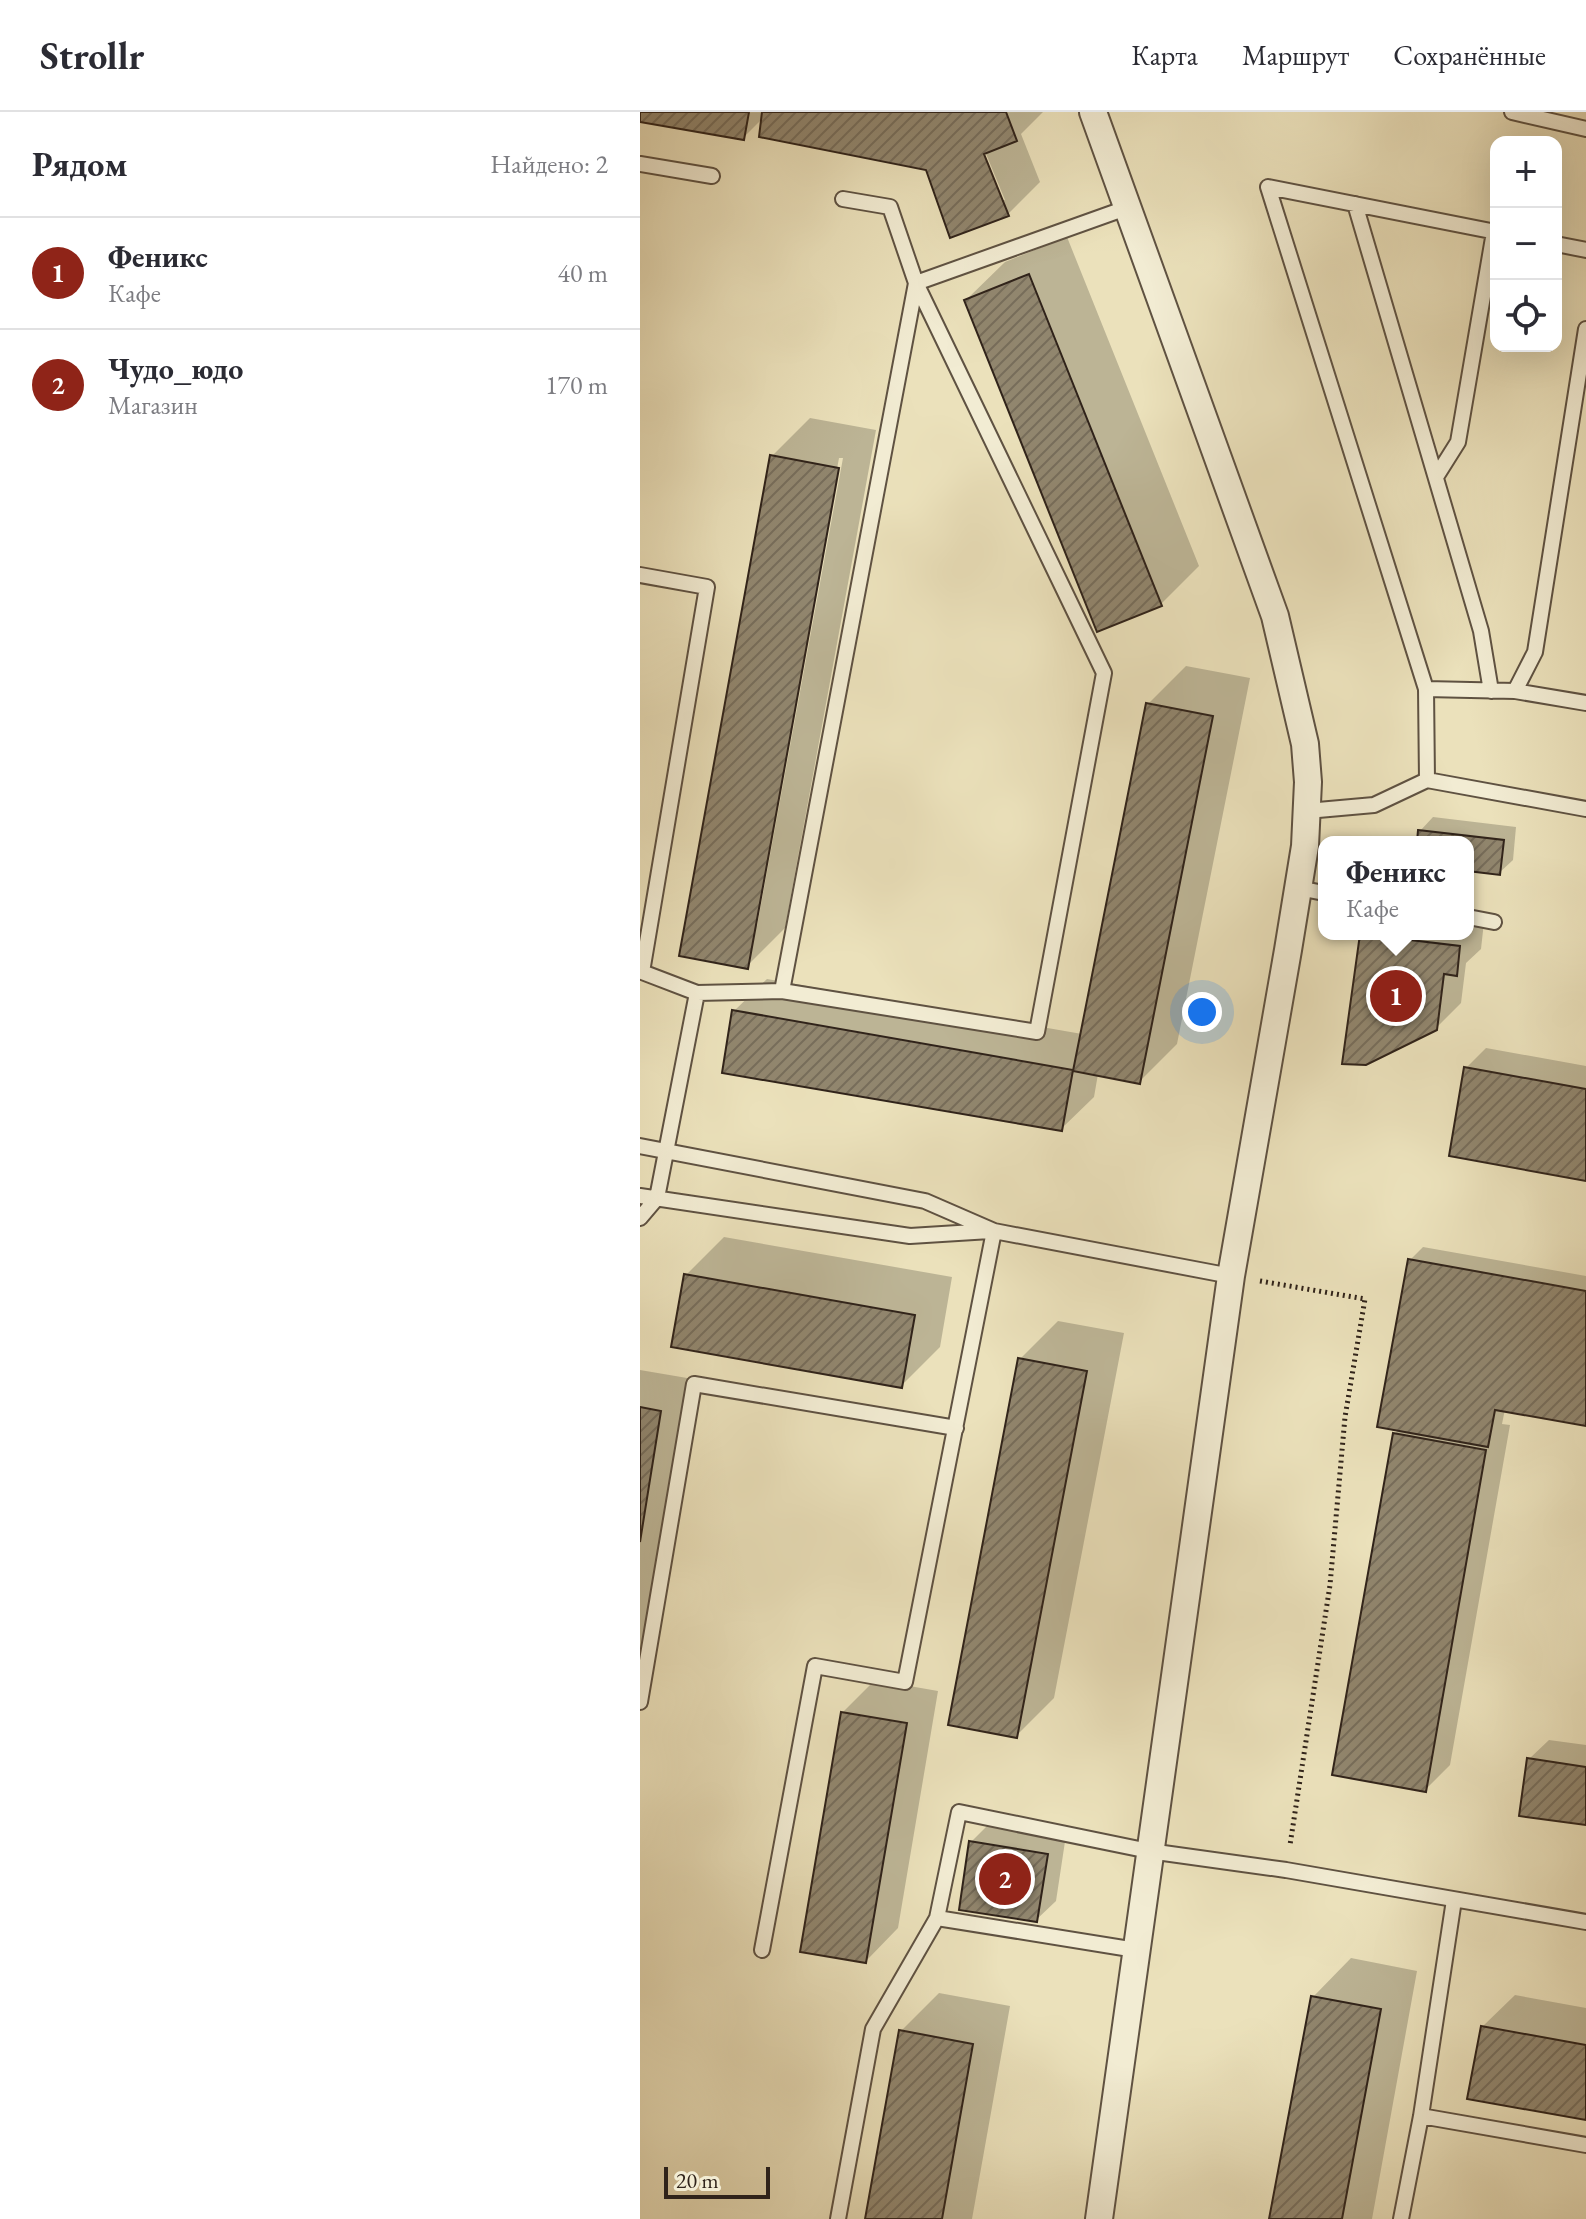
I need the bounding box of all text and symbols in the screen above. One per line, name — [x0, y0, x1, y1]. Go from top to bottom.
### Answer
text: Strollr — [40, 31, 144, 80]
text: Карта — [1131, 37, 1198, 73]
text: Маршрут — [1242, 37, 1349, 73]
text: Сохранённые — [1393, 37, 1546, 73]
map controls — [1490, 136, 1562, 352]
button: + — [1490, 136, 1562, 208]
text: Рядом — [32, 142, 127, 186]
text: Найдено: 2 — [490, 147, 608, 181]
button: − — [1490, 208, 1562, 280]
text: Феникс — [108, 237, 208, 276]
text: 1 — [51, 256, 65, 290]
text: 40 m — [558, 256, 608, 290]
text: Кафе — [108, 276, 161, 310]
button: locate — [1490, 280, 1562, 352]
text: Чудо_юдо — [108, 349, 243, 388]
text: 2 — [51, 368, 65, 402]
text: 170 m — [545, 368, 608, 402]
text: Магазин — [108, 388, 198, 422]
popup — [1318, 836, 1474, 940]
text: Феникс — [1346, 852, 1446, 891]
text: Кафе — [1346, 891, 1399, 925]
pin: 1 — [1370, 966, 1422, 1026]
your location — [1182, 992, 1222, 1032]
pin: 2 — [979, 1849, 1031, 1909]
scale bar — [664, 2163, 770, 2199]
text: 20 m — [676, 2166, 719, 2195]

